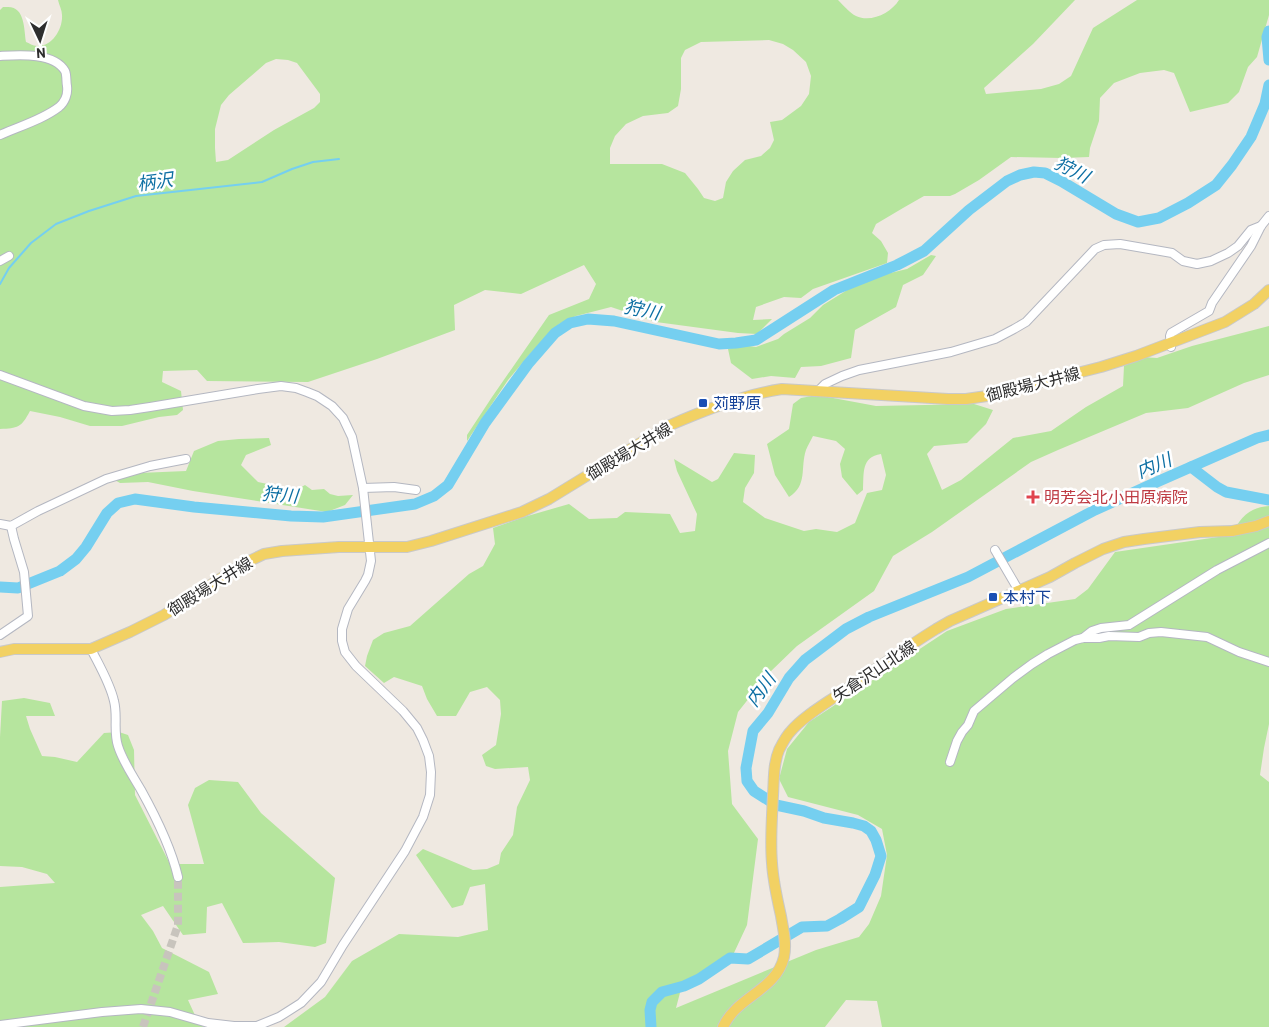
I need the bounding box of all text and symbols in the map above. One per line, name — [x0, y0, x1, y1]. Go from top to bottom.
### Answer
north arrow — [15, 15, 65, 65]
text: N — [36, 45, 46, 62]
water label: 狩川 — [1051, 151, 1095, 188]
water label: 柄沢 — [136, 167, 176, 194]
water label: 狩川 — [622, 295, 664, 324]
street label: 御殿場大井線 — [984, 363, 1082, 404]
place label: 苅野原 — [713, 393, 761, 412]
marker: 苅野原 — [697, 397, 709, 409]
street label: 御殿場大井線 — [583, 418, 675, 483]
water label: 内川 — [1133, 447, 1176, 482]
water label: 狩川 — [261, 481, 301, 507]
place label: 明芳会北小田原病院 — [1044, 487, 1188, 506]
marker: 明芳会北小田原病院 — [1026, 490, 1040, 504]
street label: 御殿場大井線 — [164, 552, 255, 619]
place label: 本村下 — [1003, 587, 1051, 606]
marker: 本村下 — [987, 591, 999, 603]
street label: 矢倉沢山北線 — [829, 636, 919, 705]
water label: 内川 — [741, 667, 781, 710]

